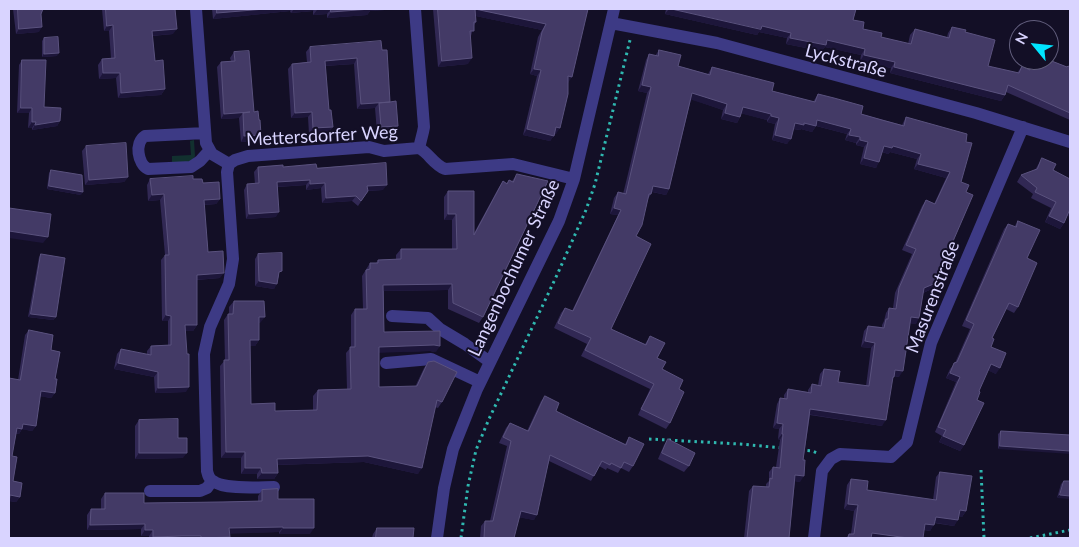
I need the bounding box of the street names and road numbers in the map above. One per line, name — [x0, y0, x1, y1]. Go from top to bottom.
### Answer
street label: Lyckstraße — [803, 40, 889, 82]
street label: Mettersdorfer Weg — [246, 121, 398, 151]
street label: Langenbochumer Straße — [464, 176, 564, 360]
street label: Masurenstraße — [902, 238, 964, 356]

